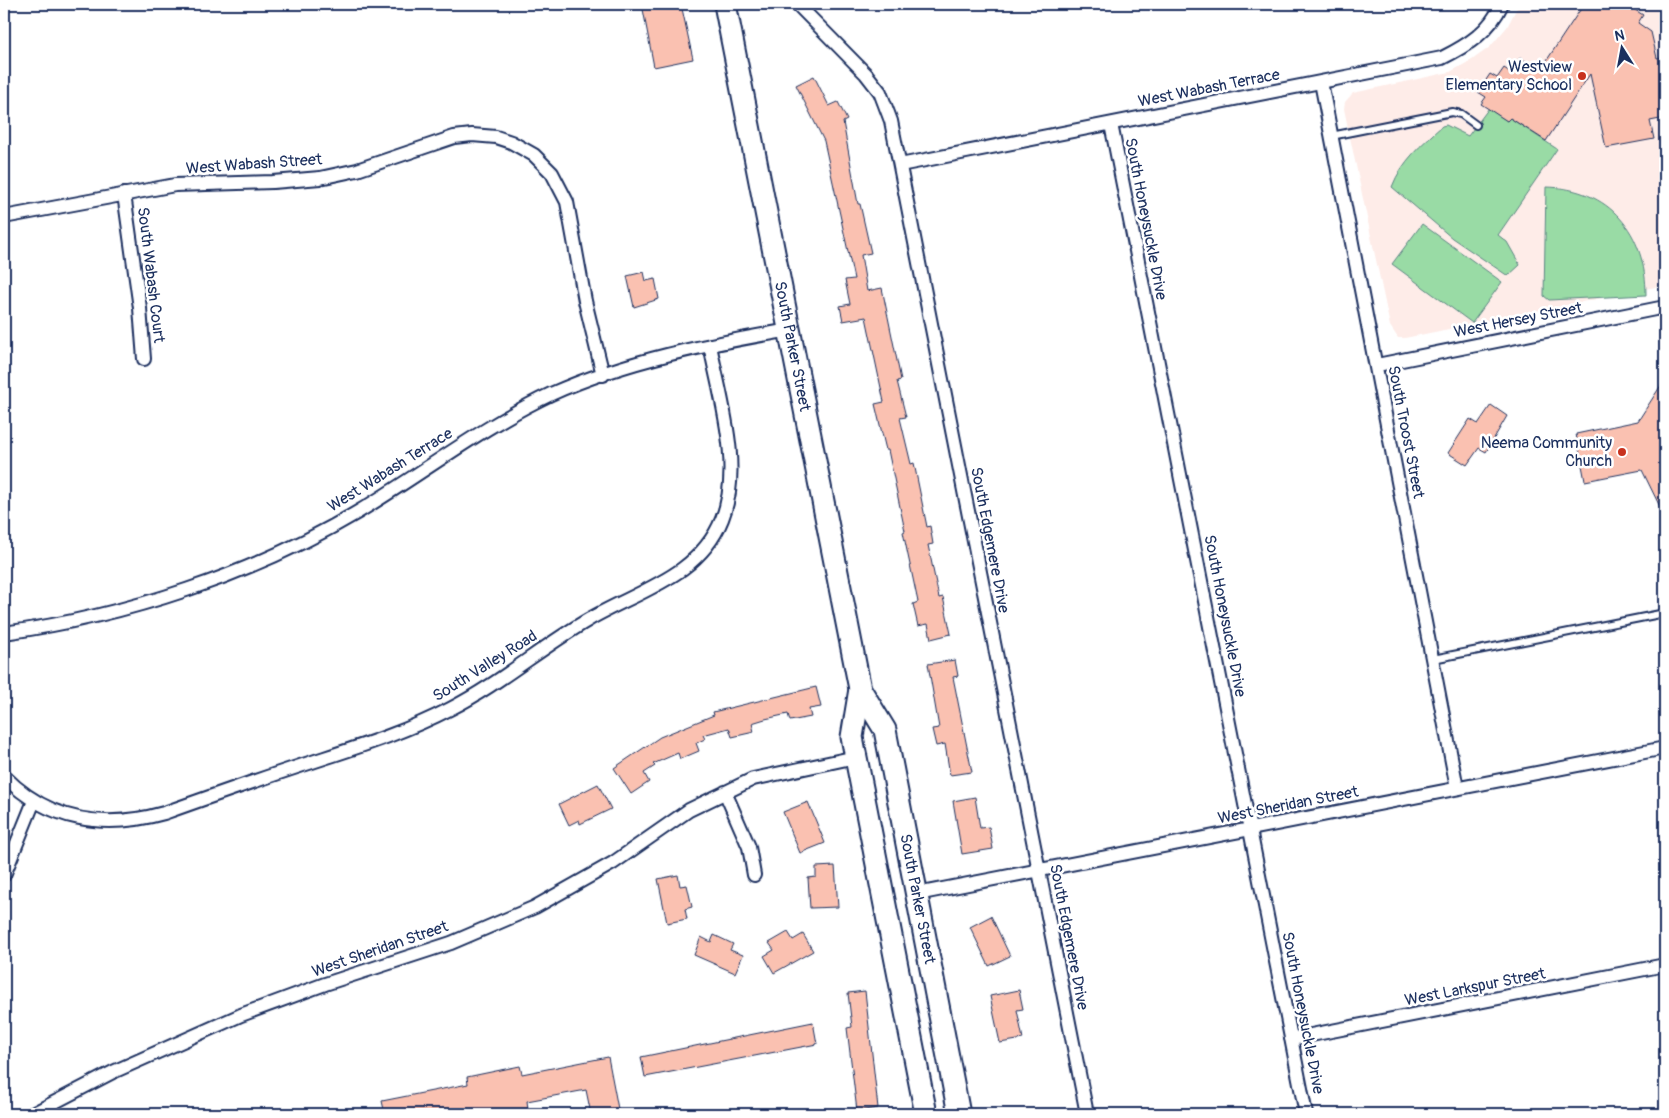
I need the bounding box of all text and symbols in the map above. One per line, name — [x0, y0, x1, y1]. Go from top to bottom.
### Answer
north arrow — [1596, 22, 1646, 72]
text: N — [1613, 26, 1626, 45]
place label: Westview Elementary School — [1446, 57, 1572, 95]
street label: West Wabash Terrace — [1136, 64, 1282, 112]
marker: Westview Elementary School — [1576, 70, 1588, 82]
street label: South Honeysuckle Drive — [1120, 136, 1172, 302]
street label: West Wabash Street — [185, 149, 323, 179]
street label: South Wabash Court — [133, 206, 169, 345]
street label: South Parker Street — [770, 280, 815, 414]
street label: West Hersey Street — [1452, 298, 1584, 342]
street label: South Troost Street — [1383, 364, 1429, 501]
street label: West Wabash Terrace — [324, 423, 456, 517]
place label: Neema Community Church — [1481, 433, 1612, 471]
marker: Neema Community Church — [1616, 446, 1628, 458]
street label: South Edgemere Drive — [966, 465, 1014, 615]
street label: South Honeysuckle Drive — [1199, 533, 1251, 699]
street label: South Valley Road — [429, 626, 541, 706]
street label: West Sheridan Street — [1216, 781, 1360, 828]
street label: South Parker Street — [895, 832, 940, 966]
street label: South Edgemere Drive — [1045, 862, 1093, 1012]
street label: West Sheridan Street — [309, 916, 451, 982]
street label: South Honeysuckle Drive — [1277, 930, 1329, 1096]
street label: West Larkspur Street — [1403, 963, 1548, 1010]

